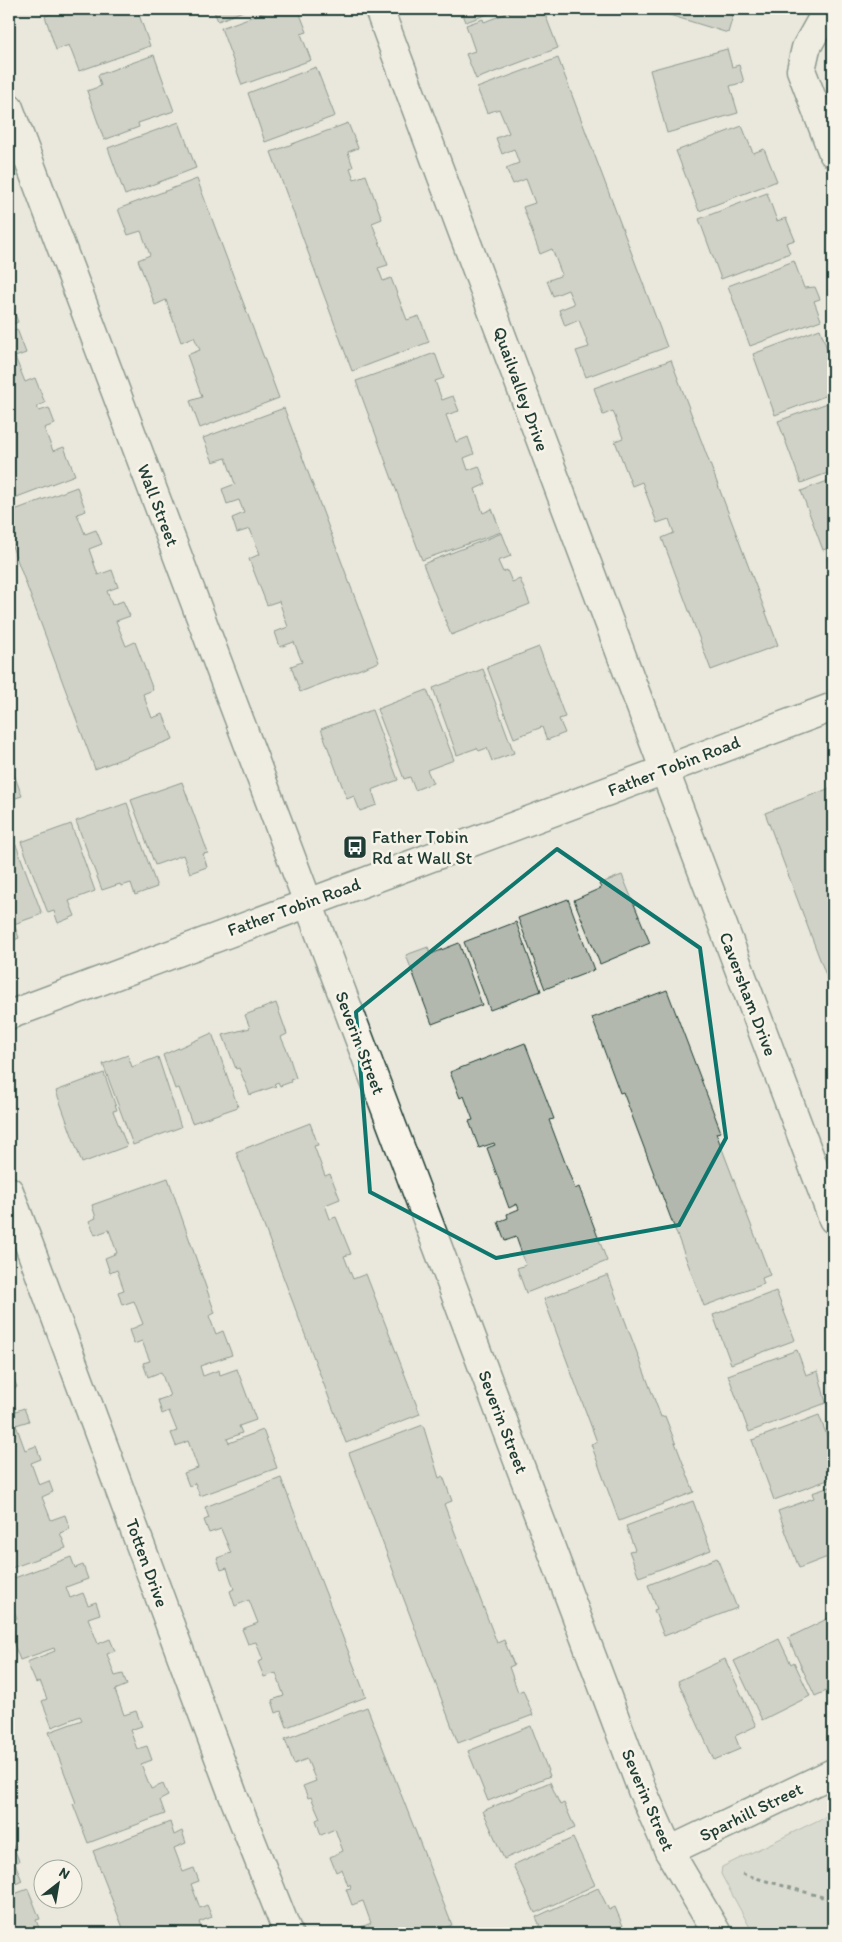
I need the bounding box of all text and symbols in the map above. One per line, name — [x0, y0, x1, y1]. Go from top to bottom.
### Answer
street label: Quailvalley Drive — [488, 324, 554, 454]
street label: Wall Street — [132, 461, 184, 549]
street label: Father Tobin Road — [605, 731, 743, 801]
place label: Father Tobin Rd at Wall St — [372, 826, 473, 869]
bus stop icon: Father Tobin Rd at Wall St — [342, 834, 368, 860]
street label: Father Tobin Road — [224, 873, 364, 941]
street label: Caversham Drive — [714, 929, 782, 1059]
street label: Severin Street — [330, 988, 390, 1098]
street label: Severin Street — [473, 1367, 533, 1477]
street label: Totten Drive — [121, 1516, 173, 1610]
street label: Severin Street — [617, 1746, 679, 1855]
street label: Sparhill Street — [696, 1777, 806, 1846]
north arrow — [32, 1860, 82, 1910]
text: N — [56, 1864, 73, 1883]

